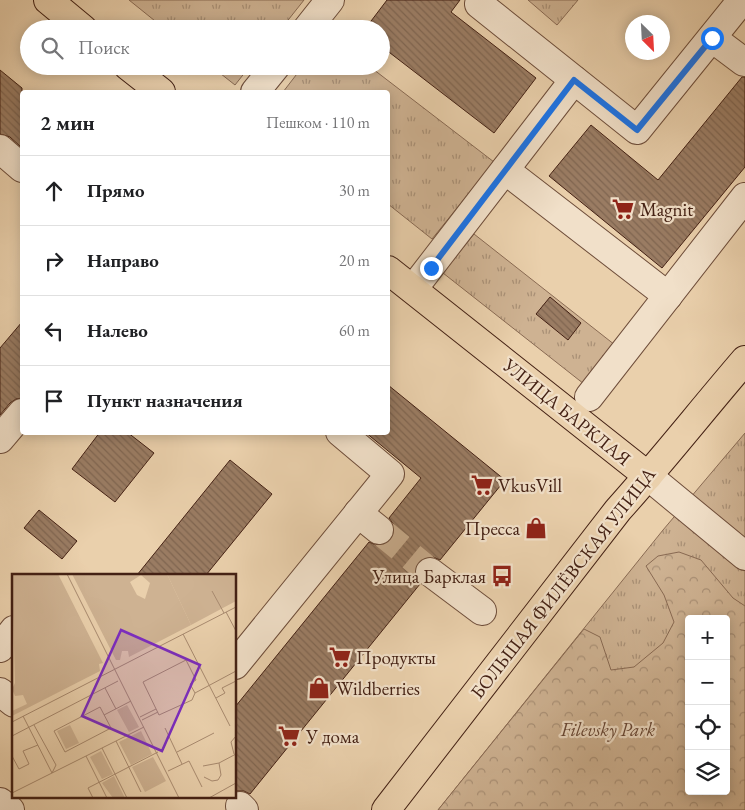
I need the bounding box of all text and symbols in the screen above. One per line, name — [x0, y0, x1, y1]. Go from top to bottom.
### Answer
north arrow — [625, 15, 670, 60]
search box — [20, 20, 390, 75]
route start — [701, 27, 724, 50]
icon: search — [38, 34, 66, 62]
text: Поиск — [78, 35, 130, 60]
text: 2 мин — [40, 109, 95, 136]
text: Пешком · 110 m — [266, 112, 370, 133]
icon: ahead — [40, 177, 68, 205]
text: Прямо — [87, 178, 145, 203]
text: 30 m — [339, 180, 370, 201]
supermarket icon: Magnit — [610, 196, 636, 222]
place label: Magnit — [640, 197, 693, 222]
icon: right — [40, 247, 68, 275]
text: Направо — [87, 248, 159, 273]
text: 20 m — [339, 250, 370, 271]
route end — [420, 257, 443, 280]
icon: left — [40, 317, 68, 345]
text: Налево — [87, 318, 148, 343]
text: 60 m — [339, 320, 370, 341]
street label: УЛИЦА БАРКЛАЯ — [497, 352, 636, 471]
icon: arrive — [40, 387, 68, 415]
text: Пункт назначения — [87, 388, 243, 413]
street label: БОЛЬШАЯ ФИЛЁВСКАЯ УЛИЦА — [465, 462, 662, 704]
supermarket icon: VkusVill — [469, 472, 495, 498]
place label: VkusVill — [498, 473, 562, 498]
shop icon: Пресса — [523, 515, 549, 541]
place label: Пресса — [465, 516, 520, 541]
bus stop icon: Улица Барклая — [489, 563, 515, 589]
place label: Улица Барклая — [372, 564, 486, 589]
inset map — [12, 574, 236, 798]
map controls — [685, 615, 730, 795]
button: + — [685, 615, 730, 660]
supermarket icon: Продукты — [327, 644, 353, 670]
place label: Продукты — [356, 645, 436, 670]
button: − — [685, 660, 730, 705]
shop icon: Wildberries — [306, 675, 332, 701]
place label: Wildberries — [336, 676, 420, 701]
button: locate — [685, 705, 730, 750]
park label: Filevsky Park — [560, 717, 655, 742]
supermarket icon: У дома — [276, 723, 302, 749]
place label: У дома — [305, 724, 360, 749]
button: layers — [685, 750, 730, 795]

